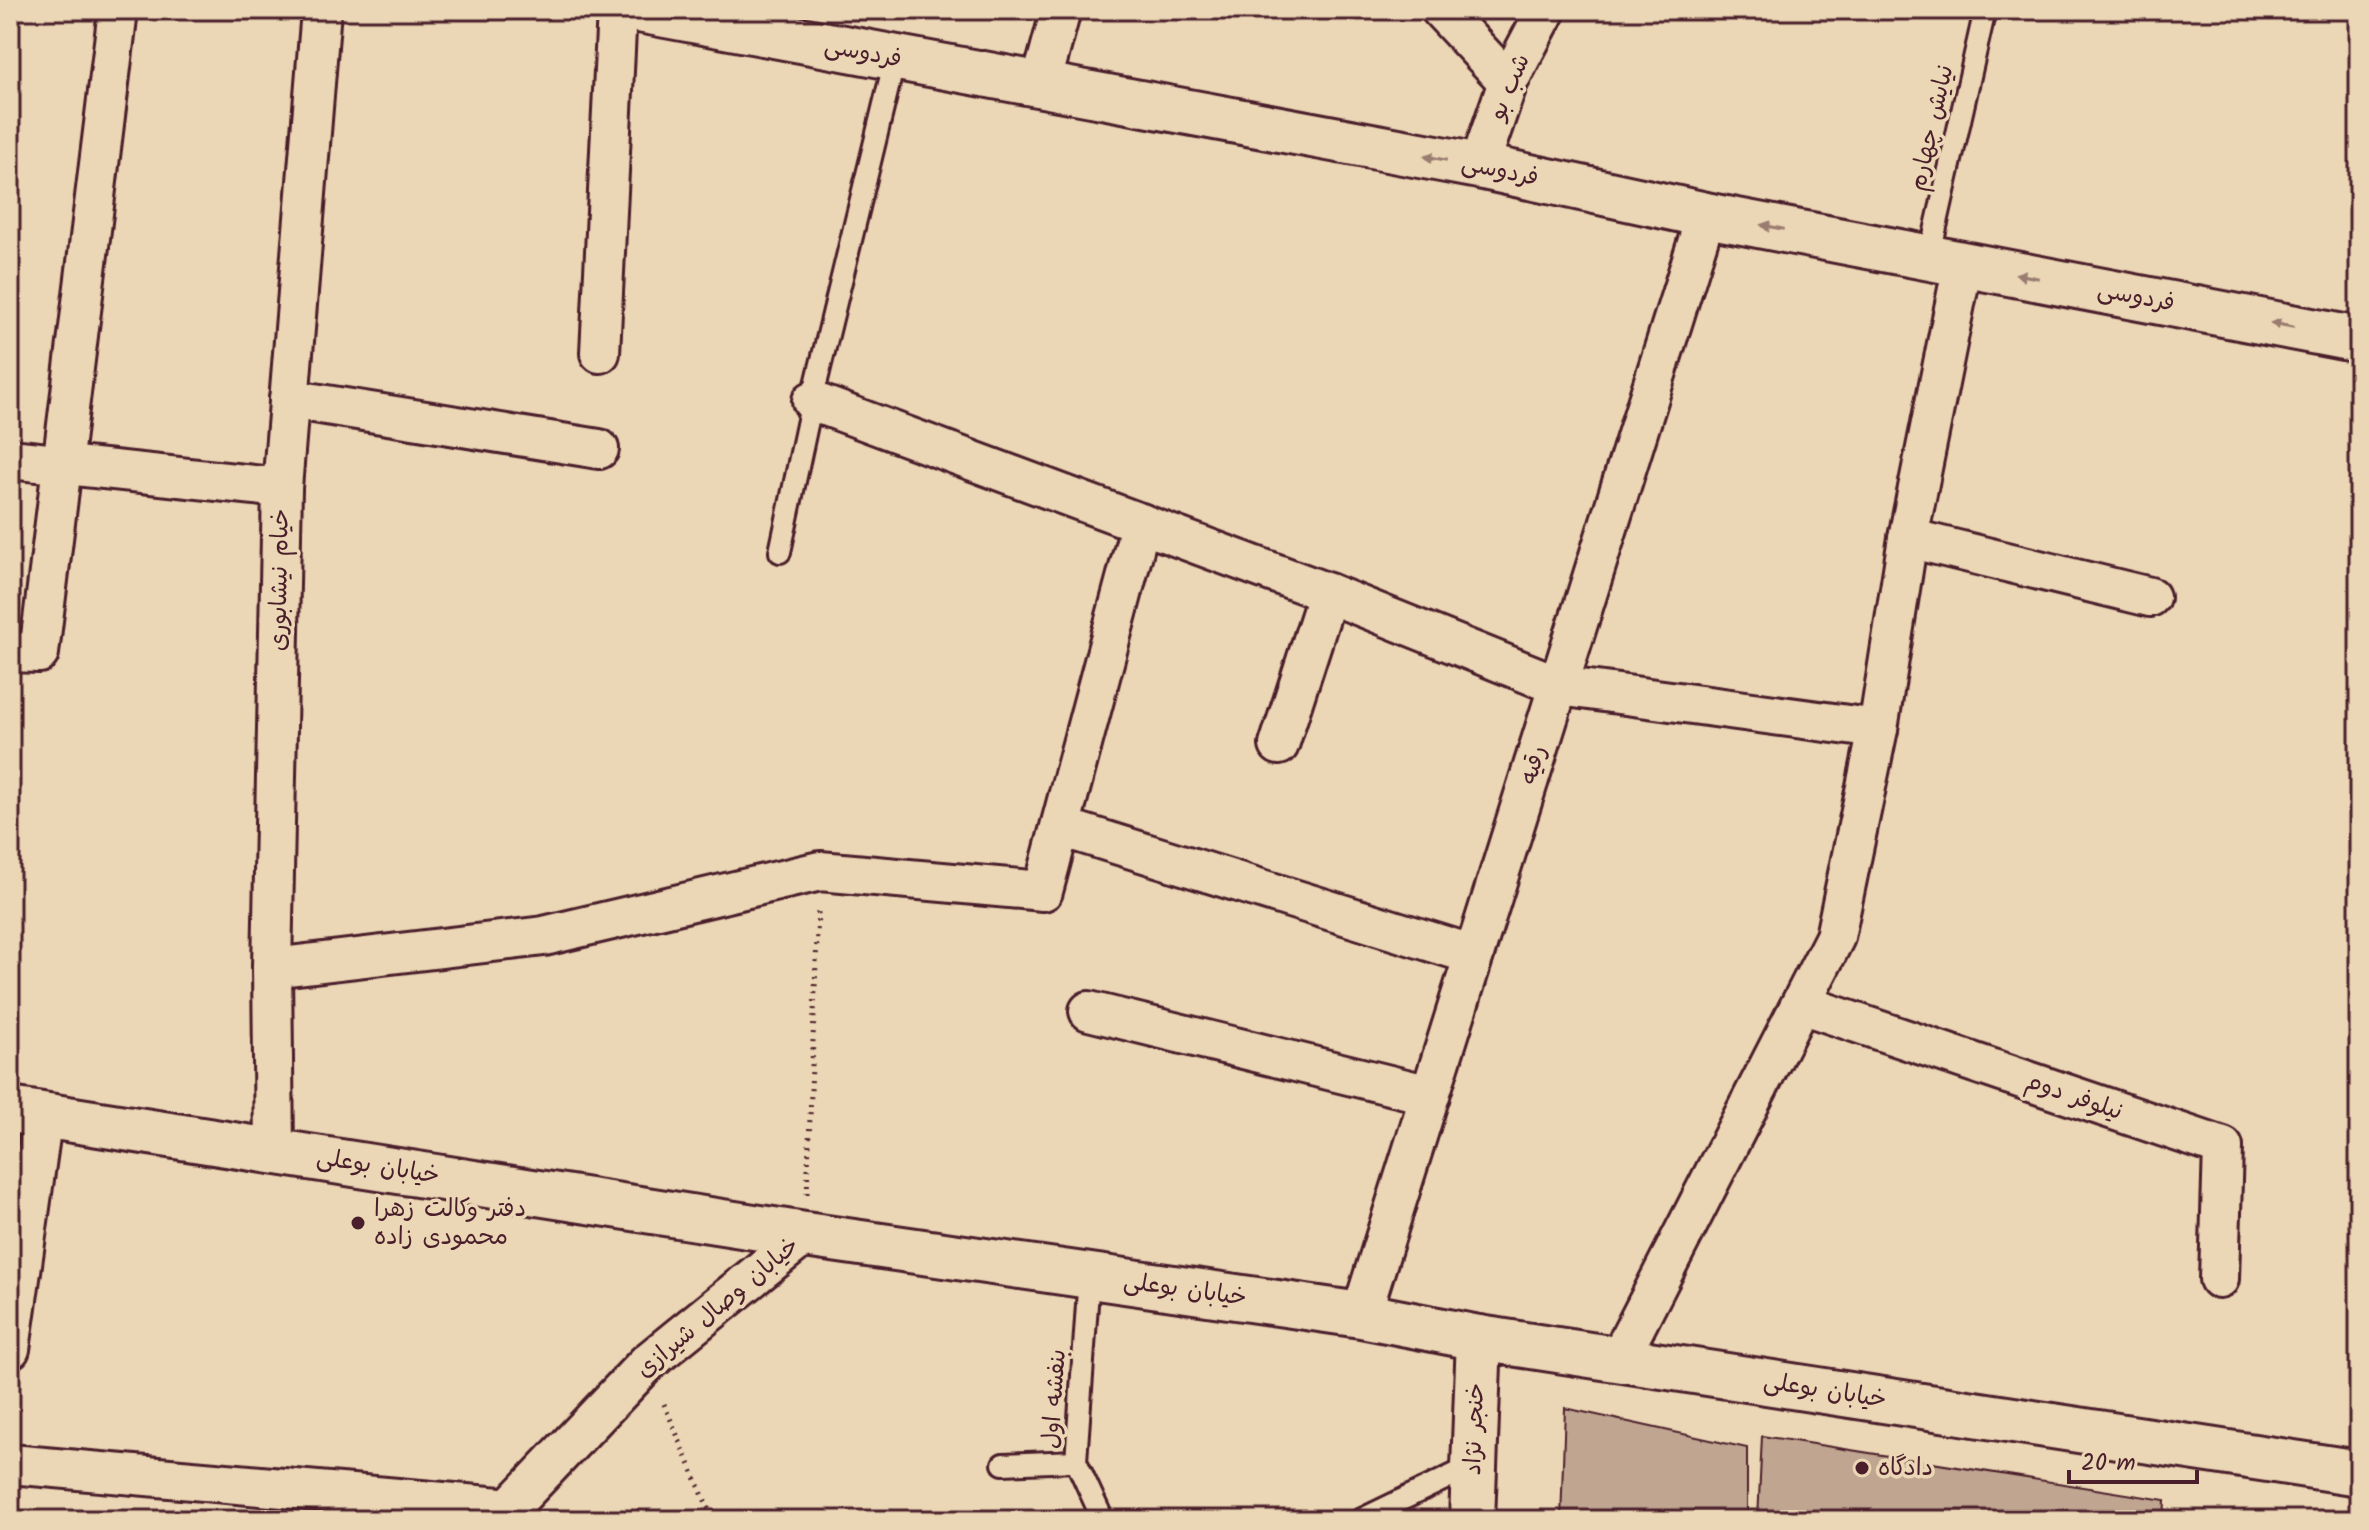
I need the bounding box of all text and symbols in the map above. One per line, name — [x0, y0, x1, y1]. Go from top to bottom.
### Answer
street label: فردوسی — [821, 26, 905, 80]
street label: شب بو — [1478, 48, 1541, 128]
street label: نیایش چهارم — [1899, 61, 1965, 195]
street label: فردوسی — [1458, 144, 1542, 198]
one-way arrow — [1422, 151, 1447, 163]
one-way arrow — [1759, 221, 1784, 233]
one-way arrow — [2014, 269, 2039, 282]
street label: فردوسی — [2094, 270, 2178, 324]
one-way arrow — [2270, 318, 2295, 331]
street label: خیام نیشابوری — [259, 508, 301, 652]
street label: رقیه — [1510, 741, 1558, 789]
street label: نیلوفر دوم — [2020, 1062, 2128, 1132]
street label: خیابان بوعلی — [314, 1138, 442, 1196]
place label: دفتر وکالت زهرا محمودی زاده — [374, 1190, 526, 1257]
marker: دفتر وکالت زهرا محمودی زاده — [349, 1214, 367, 1232]
street label: خیابان وصال شیرازی — [627, 1228, 809, 1388]
street label: خیابان بوعلی — [1121, 1262, 1249, 1318]
street label: بنفشه اول — [1032, 1348, 1078, 1450]
street label: خیابان بوعلی — [1761, 1362, 1889, 1420]
street label: خنجر نژاد — [1454, 1382, 1496, 1476]
scale bar — [2069, 1434, 2197, 1484]
text: 20 m — [2081, 1444, 2136, 1483]
place label: دادگاه — [1878, 1449, 1933, 1488]
marker: دادگاه — [1853, 1459, 1871, 1477]

